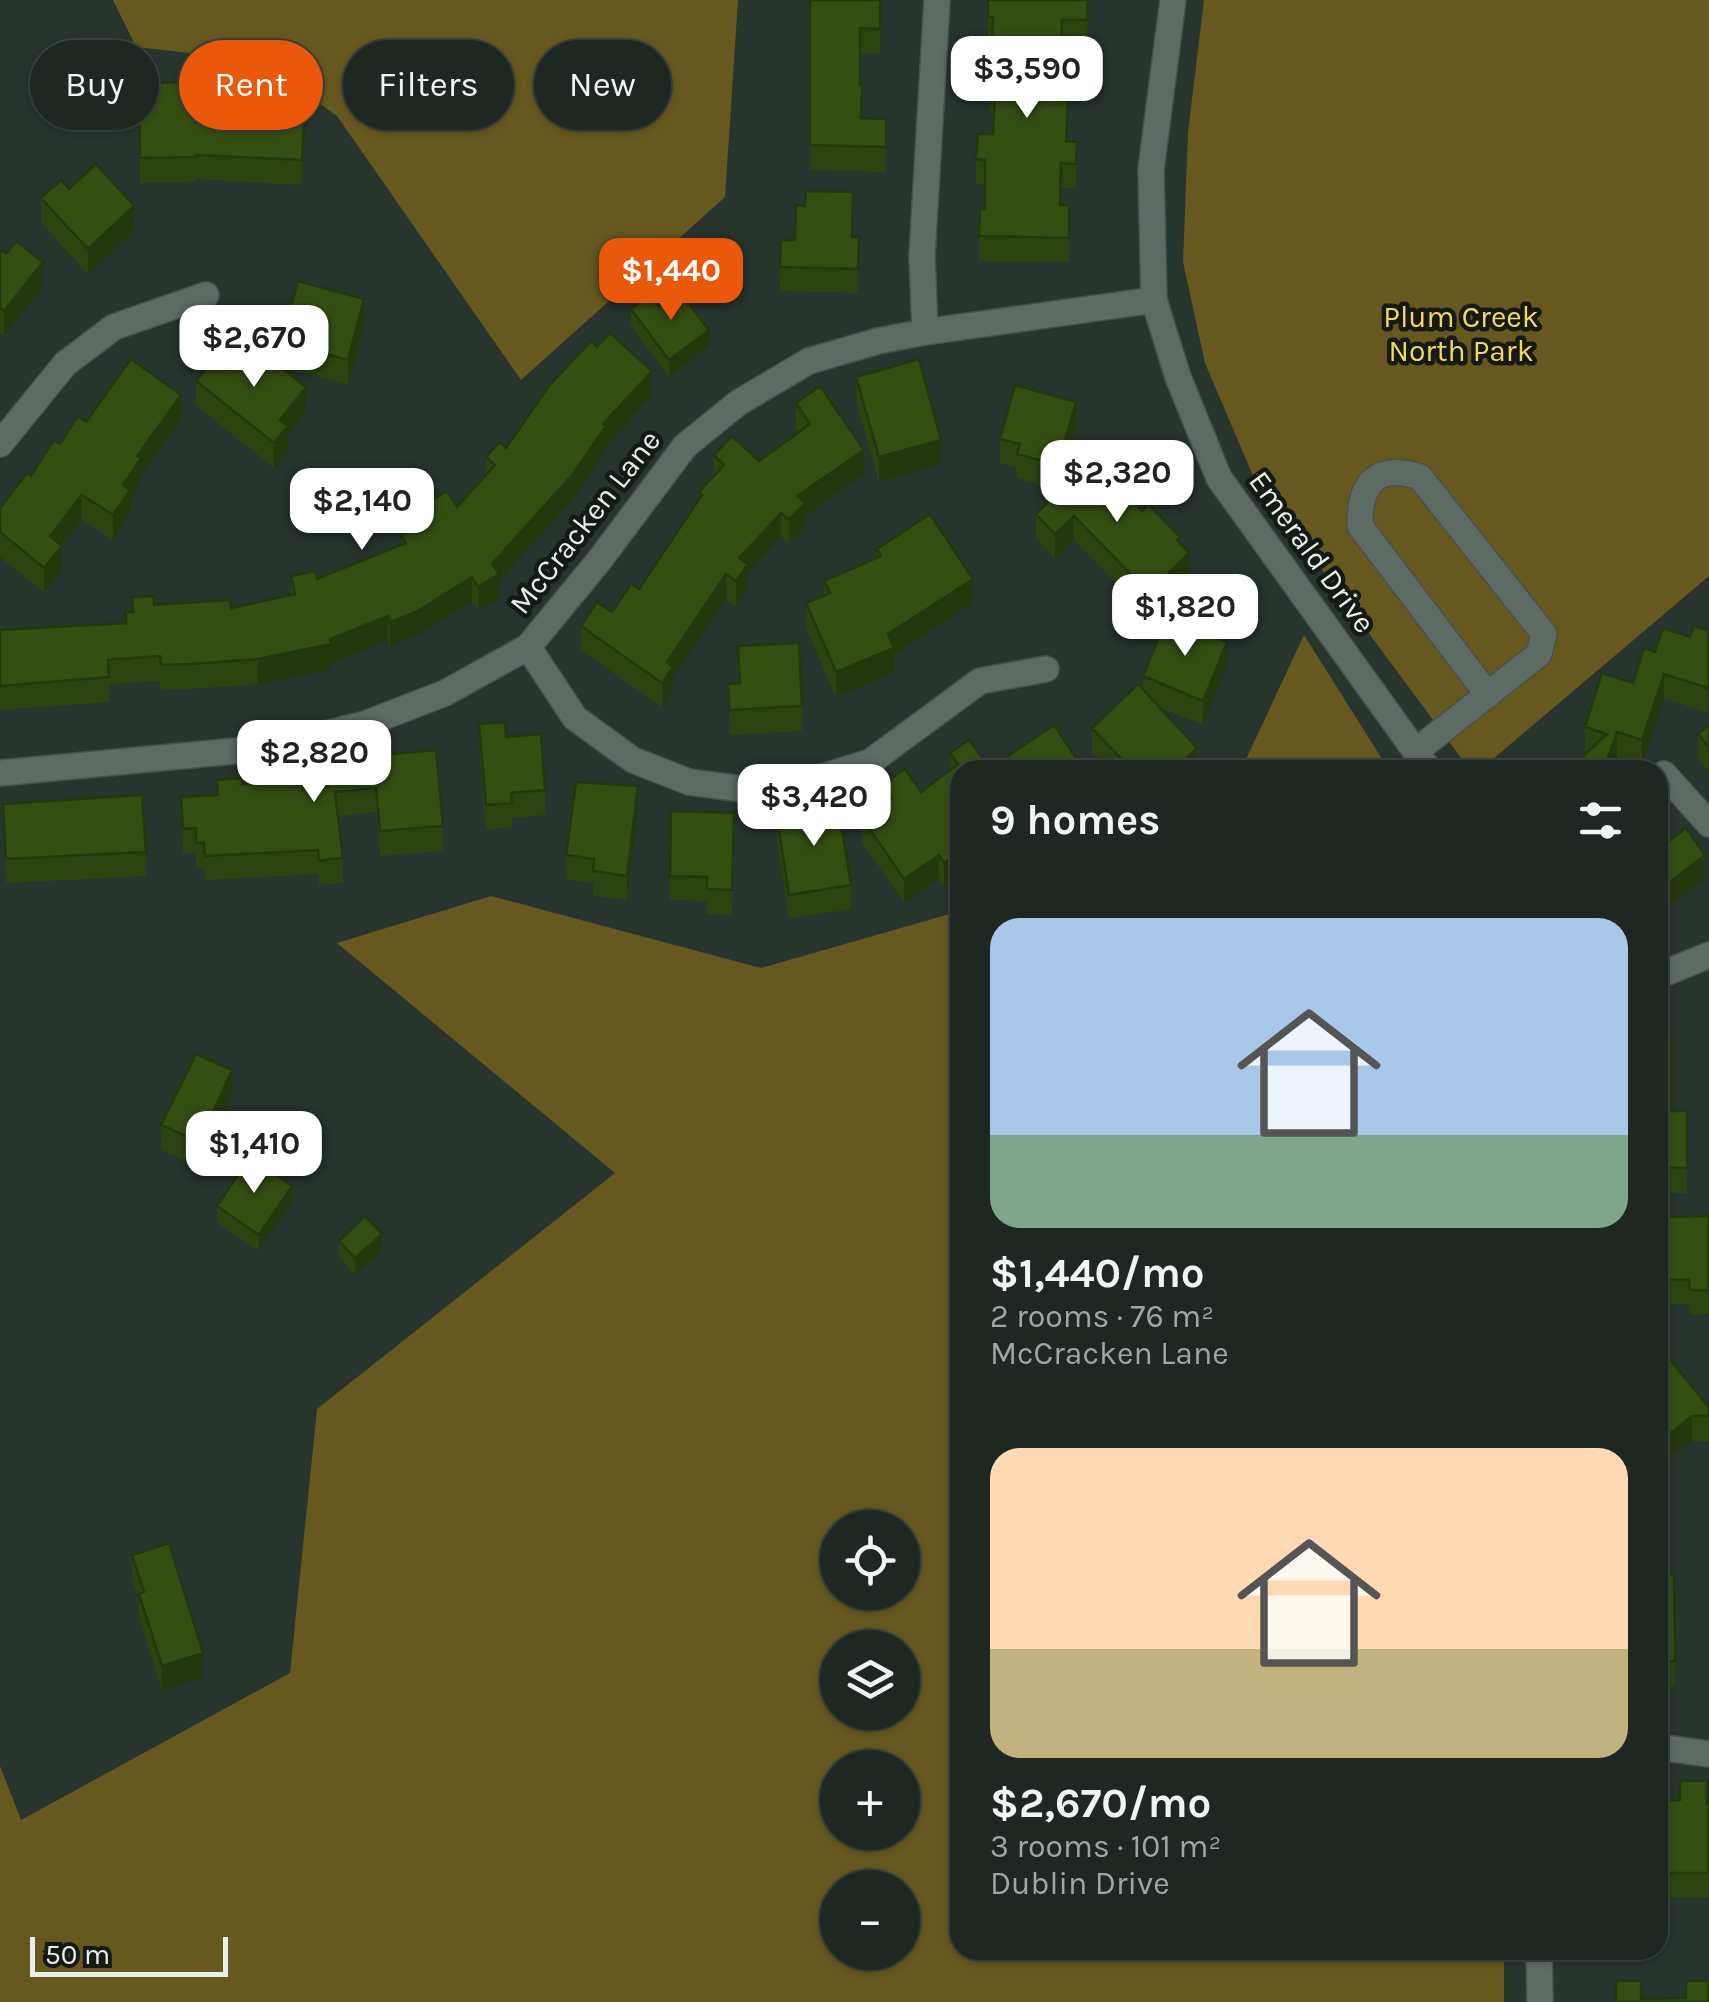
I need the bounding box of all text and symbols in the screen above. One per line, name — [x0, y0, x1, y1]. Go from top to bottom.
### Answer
pin: $3,590 — [946, 36, 1108, 121]
chip: Buy — [30, 40, 159, 130]
chip: Rent — [179, 40, 323, 130]
chip: Filters — [343, 40, 514, 130]
chip: New — [534, 40, 671, 130]
text: $3,590 — [973, 50, 1081, 87]
pin: $1,440 — [590, 238, 752, 323]
text: $1,440 — [621, 252, 721, 289]
park label: Plum Creek North Park — [1383, 299, 1539, 369]
pin: $2,670 — [173, 305, 335, 390]
text: $2,670 — [201, 319, 307, 356]
street label: McCracken Lane — [502, 423, 668, 621]
pin: $2,320 — [1036, 440, 1198, 525]
text: $2,320 — [1062, 454, 1172, 491]
street label: Emerald Drive — [1241, 464, 1383, 640]
pin: $2,140 — [281, 468, 443, 553]
text: $2,140 — [312, 482, 412, 519]
pin: $1,820 — [1104, 574, 1266, 659]
text: $1,820 — [1134, 588, 1236, 625]
pin: $2,820 — [233, 720, 395, 805]
text: $2,820 — [259, 734, 369, 771]
pin: $3,420 — [733, 764, 895, 849]
text: $3,420 — [760, 778, 868, 815]
icon: filters — [1573, 793, 1628, 848]
text: 9 homes — [990, 795, 1160, 845]
icon: home — [1219, 983, 1399, 1163]
pin: $1,410 — [173, 1111, 335, 1196]
text: $1,410 — [208, 1125, 300, 1162]
text: $1,440/mo — [990, 1248, 1205, 1298]
text: 2 rooms · 76 m² — [990, 1298, 1214, 1335]
text: McCracken Lane — [990, 1335, 1229, 1372]
map controls — [820, 1510, 920, 1970]
button: locate — [820, 1510, 920, 1610]
icon: home — [1219, 1513, 1399, 1693]
button: layers — [820, 1630, 920, 1730]
button: + — [820, 1750, 920, 1850]
text: $2,670/mo — [990, 1778, 1211, 1828]
text: 3 rooms · 101 m² — [990, 1828, 1221, 1865]
text: Dublin Drive — [990, 1865, 1170, 1902]
button: − — [820, 1870, 920, 1970]
scale bar — [30, 1932, 228, 1976]
text: 50 m — [45, 1938, 110, 1971]

